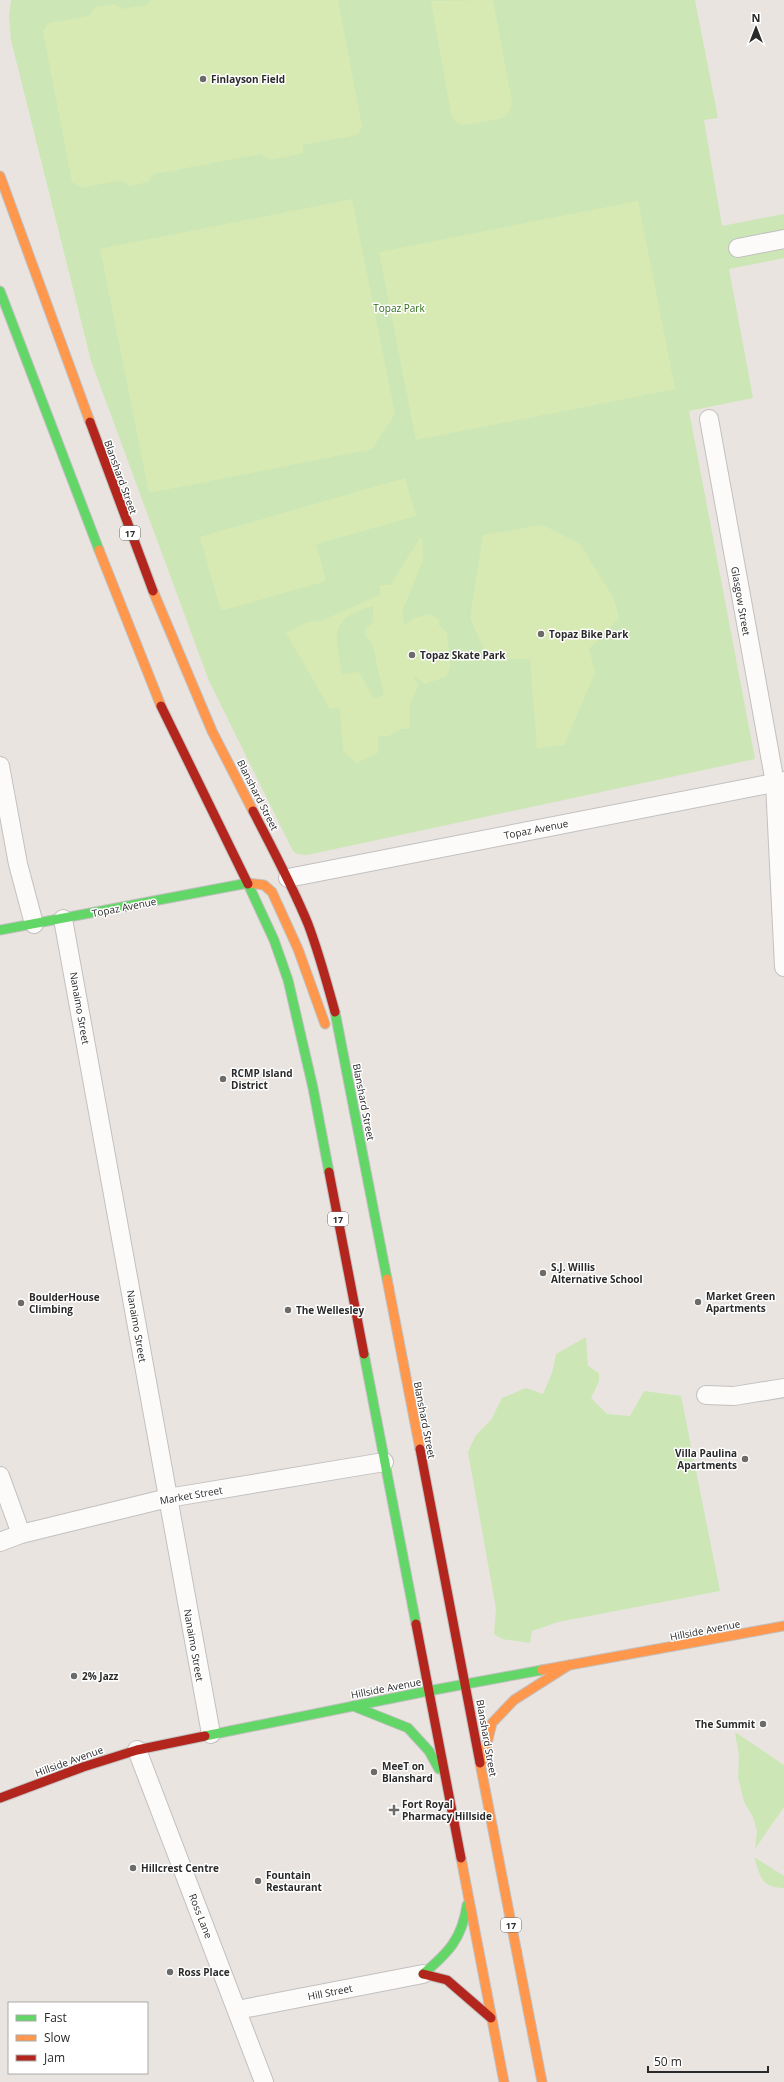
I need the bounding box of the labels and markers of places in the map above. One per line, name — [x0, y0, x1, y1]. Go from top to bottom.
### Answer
place label: Finlayson Field — [211, 72, 285, 86]
marker: Finlayson Field — [198, 74, 208, 84]
place label: Topaz Bike Park — [549, 627, 629, 641]
marker: Topaz Bike Park — [536, 629, 546, 639]
place label: Topaz Skate Park — [420, 648, 506, 662]
marker: Topaz Skate Park — [407, 650, 417, 660]
place label: RCMP Island District — [231, 1066, 293, 1092]
marker: RCMP Island District — [218, 1074, 228, 1084]
place label: S.J. Willis Alternative School — [551, 1260, 643, 1286]
marker: S.J. Willis Alternative School — [538, 1268, 548, 1278]
place label: Market Green Apartments — [706, 1289, 775, 1315]
place label: BoulderHouse Climbing — [29, 1290, 100, 1316]
marker: Market Green Apartments — [693, 1297, 703, 1307]
marker: BoulderHouse Climbing — [16, 1298, 26, 1308]
place label: The Wellesley — [296, 1303, 364, 1317]
marker: The Wellesley — [283, 1305, 293, 1315]
place label: Villa Paulina Apartments — [675, 1446, 737, 1472]
marker: Villa Paulina Apartments — [740, 1454, 750, 1464]
place label: 2% Jazz — [82, 1669, 119, 1683]
marker: 2% Jazz — [69, 1671, 79, 1681]
place label: The Summit — [695, 1717, 756, 1731]
marker: The Summit — [758, 1719, 768, 1729]
place label: MeeT on Blanshard — [382, 1759, 433, 1785]
marker: MeeT on Blanshard — [369, 1767, 379, 1777]
place label: Fort Royal Pharmacy Hillside — [402, 1797, 492, 1823]
marker: Fort Royal Pharmacy Hillside — [389, 1805, 399, 1815]
place label: Hillcrest Centre — [141, 1861, 219, 1875]
marker: Hillcrest Centre — [128, 1863, 138, 1873]
place label: Fountain Restaurant — [266, 1868, 323, 1894]
marker: Fountain Restaurant — [253, 1876, 263, 1886]
place label: Ross Place — [178, 1965, 230, 1979]
marker: Ross Place — [165, 1967, 175, 1977]

